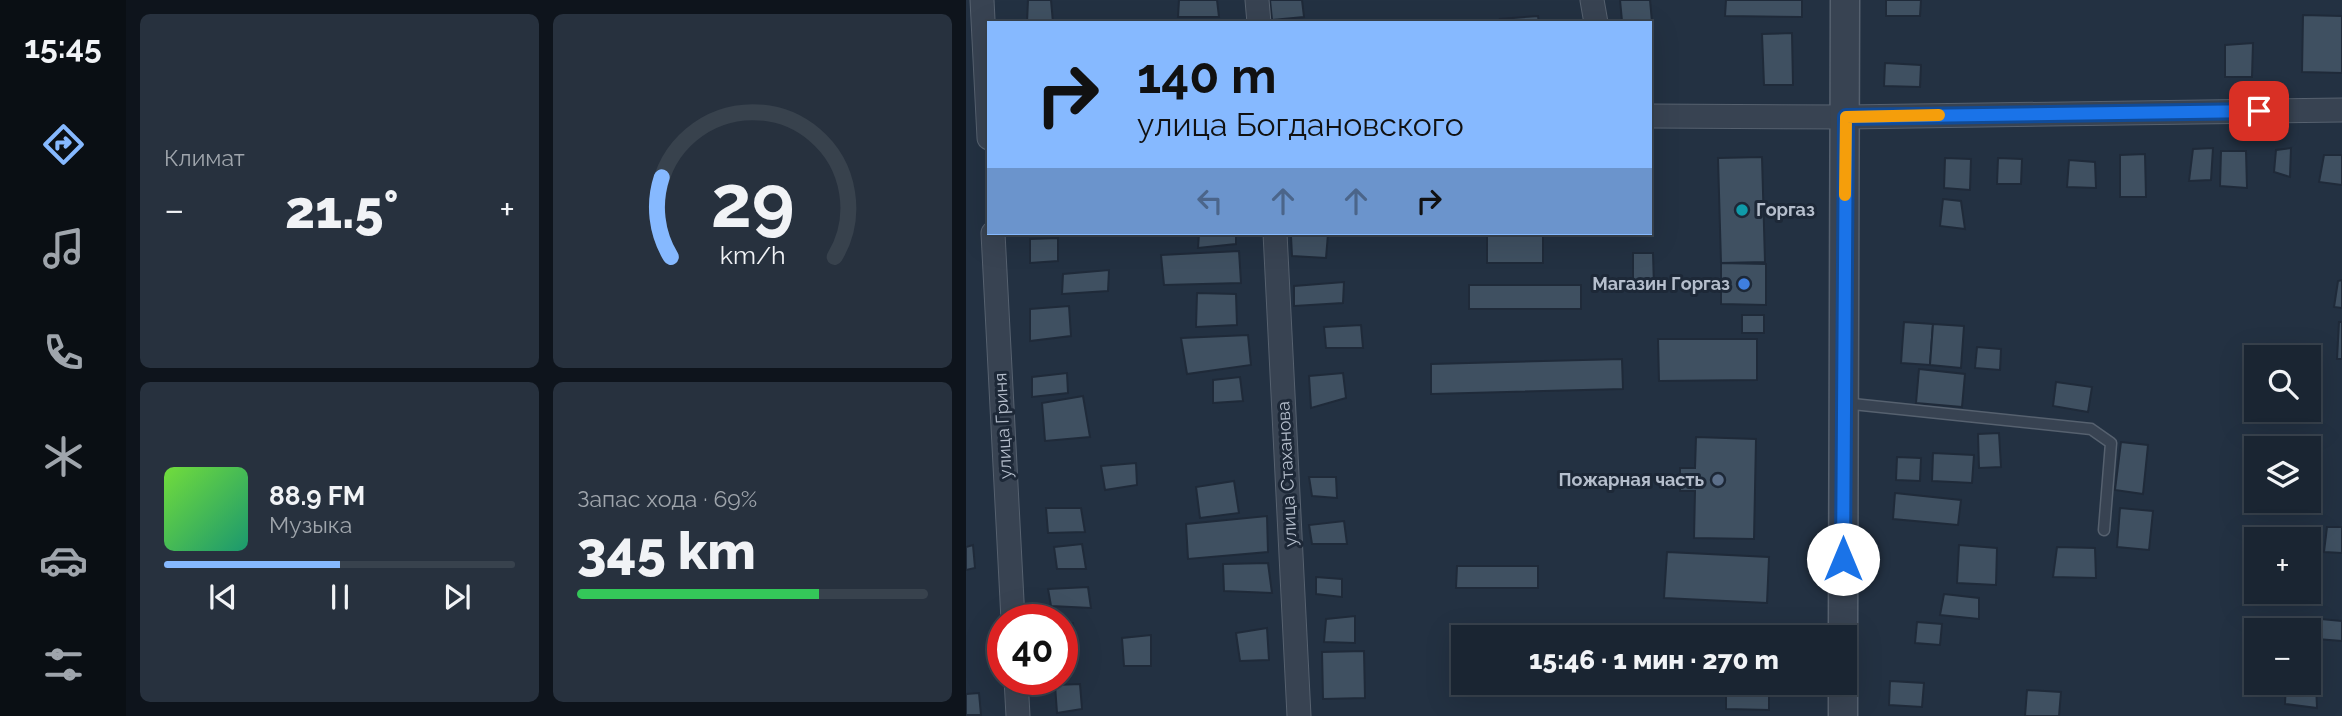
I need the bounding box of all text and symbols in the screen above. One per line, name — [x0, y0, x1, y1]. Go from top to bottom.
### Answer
text: 15:45 — [24, 28, 102, 65]
text: 140 m — [1137, 47, 1277, 104]
icon: right — [1022, 49, 1113, 140]
pin — [2229, 81, 2289, 141]
icon: arrive — [2240, 92, 2278, 130]
text: улица Богдановского — [1137, 106, 1464, 143]
icon: directions — [39, 120, 88, 169]
text: Климат — [164, 144, 245, 171]
text: 29 — [711, 159, 794, 244]
text: 21.5° — [285, 179, 399, 240]
icon: left — [1191, 182, 1229, 220]
icon: ahead — [1264, 182, 1302, 220]
icon: ahead — [1337, 182, 1375, 220]
icon: right — [1410, 182, 1448, 220]
text: − — [164, 187, 184, 232]
text: + — [499, 187, 515, 232]
place label: Горгаз — [1756, 199, 1815, 220]
marker: Горгаз — [1734, 202, 1750, 218]
icon: music — [39, 224, 88, 273]
text: km/h — [720, 240, 785, 270]
place label: Магазин Горгаз — [1592, 273, 1730, 294]
marker: Магазин Горгаз — [1736, 276, 1752, 292]
icon: phone — [39, 328, 88, 377]
map controls — [2244, 345, 2321, 695]
button: search — [2244, 345, 2321, 422]
street label: улица Гриня — [989, 372, 1016, 480]
street label: улица Стаханова — [1272, 401, 1301, 547]
icon: climate — [39, 432, 88, 481]
button: layers — [2244, 436, 2321, 513]
place label: Пожарная часть — [1558, 469, 1704, 490]
marker: Пожарная часть — [1710, 472, 1726, 488]
text: 88.9 FM — [269, 481, 365, 511]
text: Запас хода · 69% — [577, 485, 757, 512]
text: Музыка — [269, 511, 352, 538]
text: 345 km — [577, 520, 756, 581]
position arrow — [1806, 522, 1880, 596]
button: + — [2244, 527, 2321, 604]
icon: car — [39, 536, 88, 585]
icon: previous — [204, 578, 242, 616]
icon: pause — [321, 578, 359, 616]
icon: next — [438, 578, 476, 616]
speed limit sign: 40 — [987, 604, 1078, 695]
button: − — [2244, 618, 2321, 695]
icon: filters — [39, 640, 88, 689]
text: 15:46 · 1 мин · 270 m — [1529, 645, 1779, 675]

